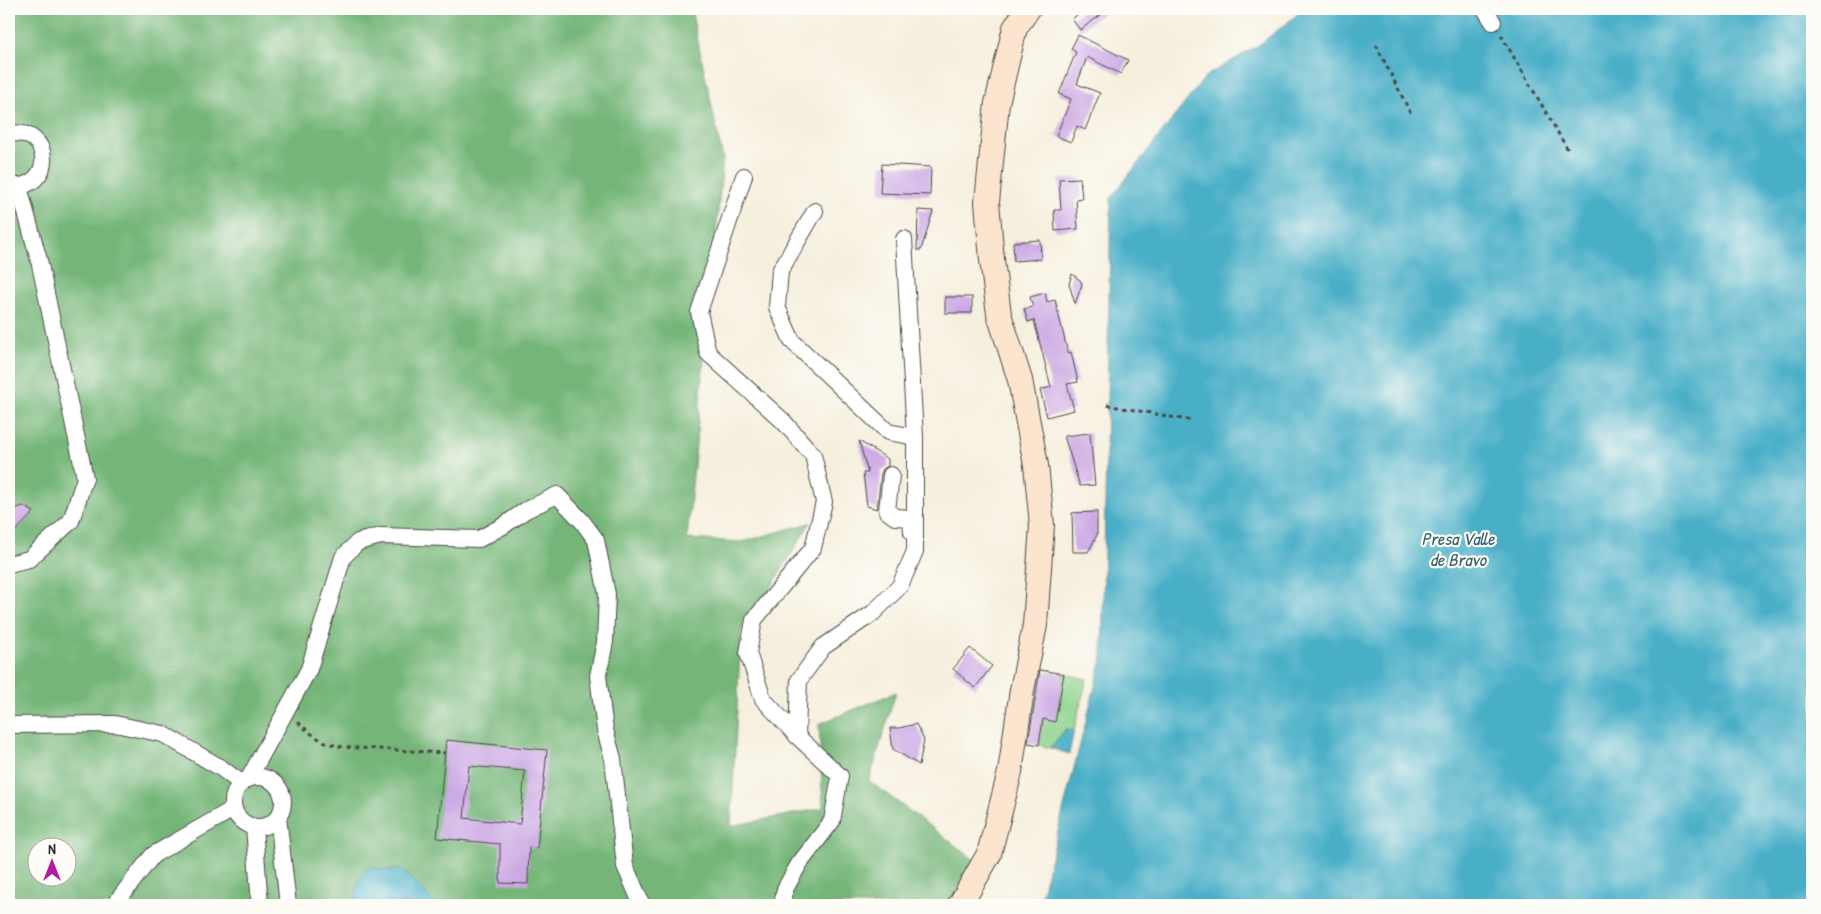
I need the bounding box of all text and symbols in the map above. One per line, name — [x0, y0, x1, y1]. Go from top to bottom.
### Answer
water label: Presa Valle de Bravo — [1422, 526, 1495, 572]
north arrow — [28, 836, 78, 886]
text: N — [48, 839, 56, 858]

